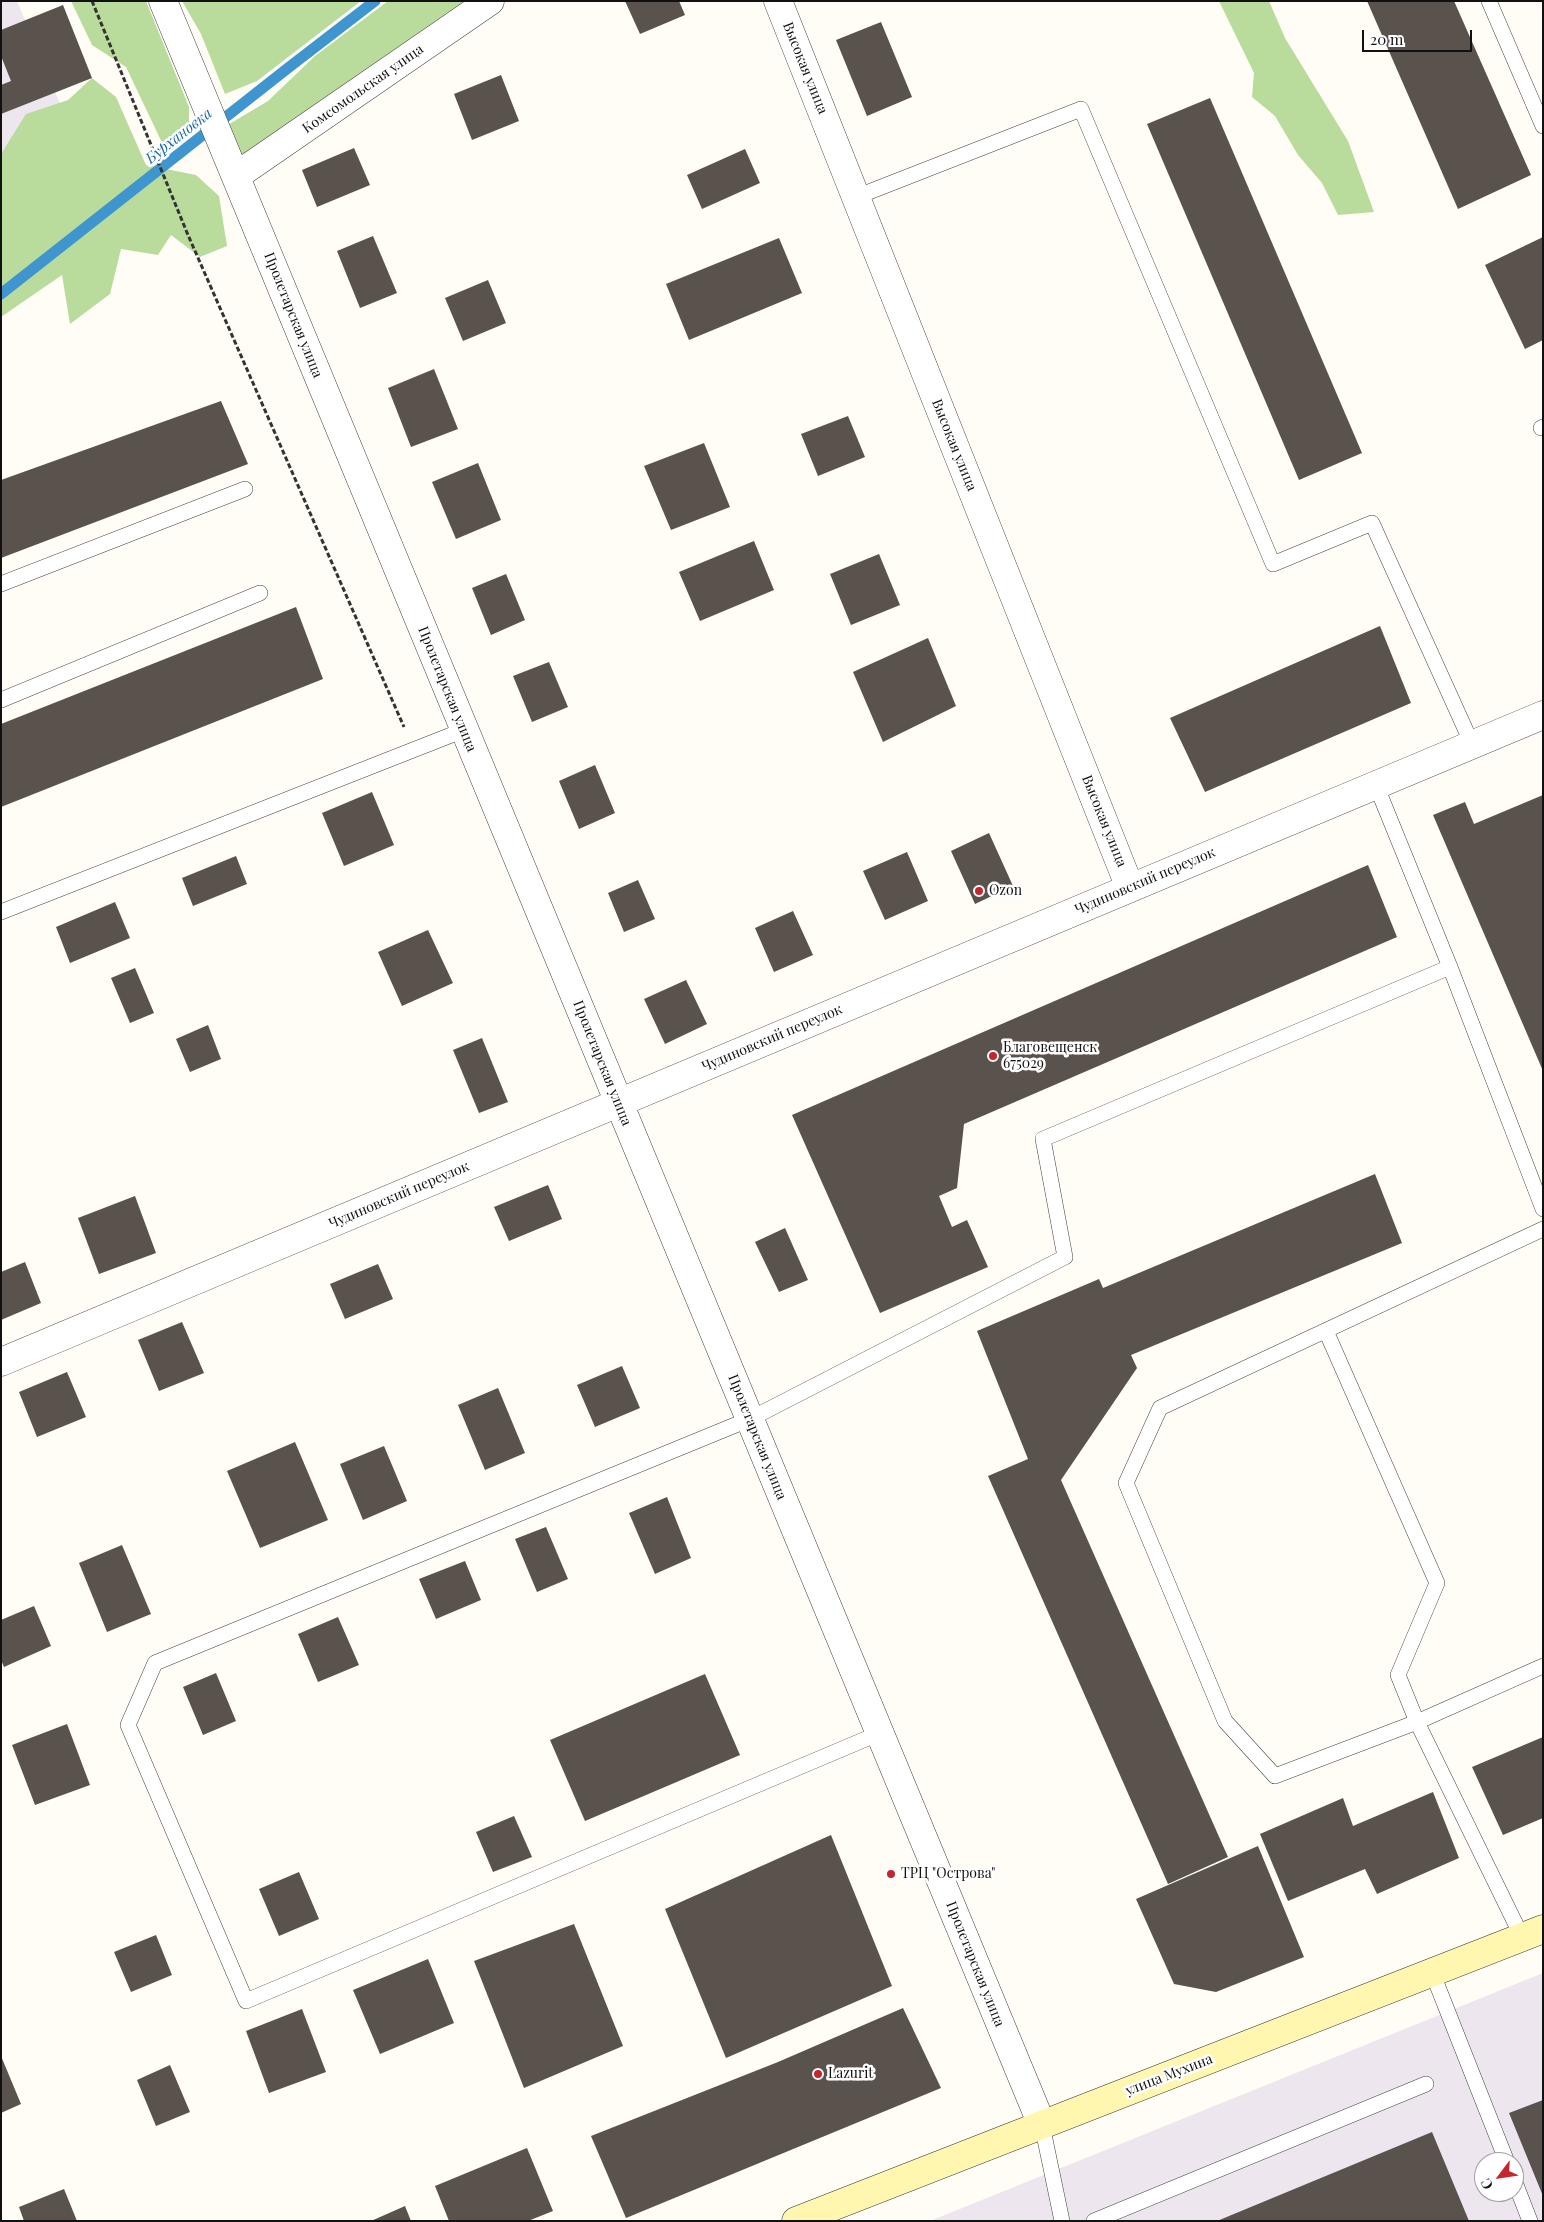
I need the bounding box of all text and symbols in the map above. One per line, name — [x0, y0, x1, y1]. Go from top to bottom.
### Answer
street label: Высокая улица — [779, 20, 831, 116]
scale bar — [1364, 20, 1474, 52]
text: 20 m — [1370, 29, 1403, 49]
street label: Комсомольская улица — [299, 41, 427, 137]
water label: Бурхановка — [142, 104, 216, 168]
street label: Пролетарская улица — [260, 250, 326, 380]
street label: Высокая улица — [928, 397, 980, 493]
street label: Пролетарская улица — [414, 624, 480, 754]
street label: Высокая улица — [1078, 773, 1130, 869]
street label: Чудиновский переулок — [1072, 844, 1218, 918]
place label: Ozon — [989, 883, 1022, 899]
marker: Ozon — [973, 885, 985, 897]
street label: Пролетарская улица — [569, 998, 635, 1128]
street label: Чудиновский переулок — [699, 1001, 845, 1075]
place label: Благовещенск 675029 — [1003, 1040, 1097, 1072]
marker: Благовещенск 675029 — [987, 1050, 999, 1062]
street label: Чудиновский переулок — [326, 1158, 472, 1232]
street label: Пролетарская улица — [724, 1372, 790, 1502]
place label: ТРЦ "Острова" — [901, 1866, 995, 1882]
marker: ТРЦ "Острова" — [885, 1868, 897, 1880]
street label: Пролетарская улица — [942, 1899, 1008, 2029]
street label: улица Мухина — [1123, 2051, 1215, 2099]
place label: Lazurit — [828, 2066, 873, 2082]
marker: Lazurit — [812, 2068, 824, 2080]
north arrow — [1474, 2152, 1524, 2202]
text: С — [1476, 2175, 1497, 2194]

